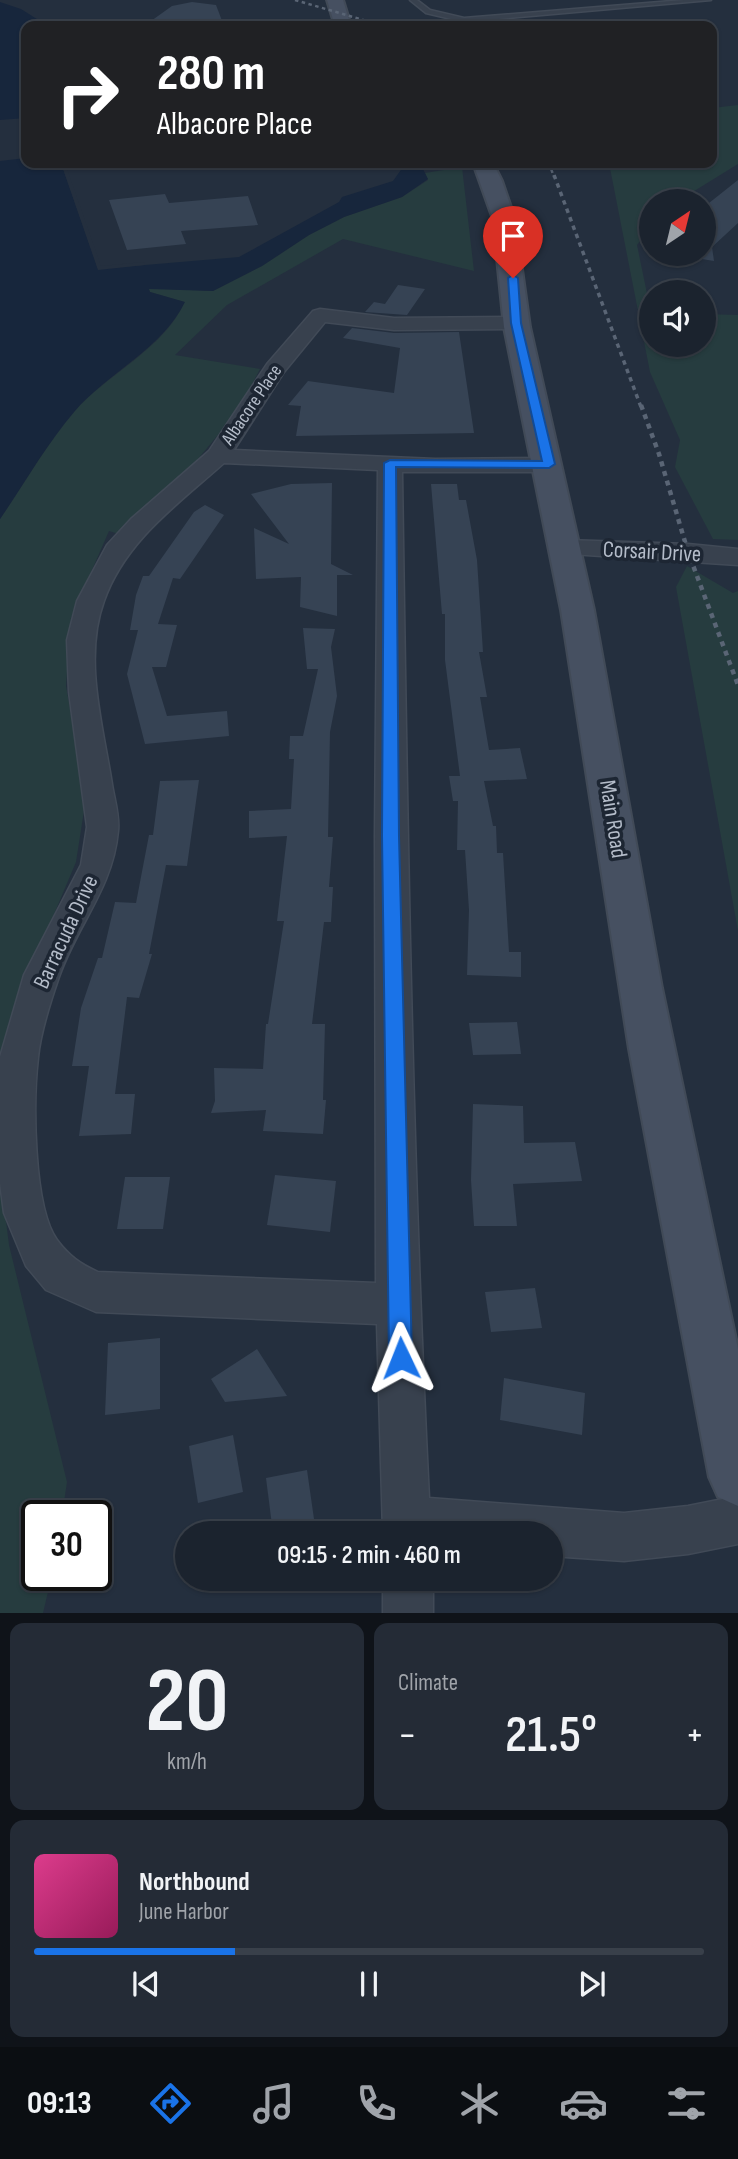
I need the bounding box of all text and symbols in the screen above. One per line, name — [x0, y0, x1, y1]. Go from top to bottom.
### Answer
text: 280 m — [157, 45, 265, 104]
icon: right — [42, 49, 133, 140]
text: Albacore Place — [157, 105, 313, 144]
north arrow — [639, 189, 716, 266]
map controls — [639, 189, 716, 357]
pin — [483, 206, 543, 278]
icon: arrive — [494, 217, 532, 255]
button: sound — [639, 280, 716, 357]
street label: Albacore Place — [216, 360, 287, 451]
street label: Corsair Drive — [602, 535, 702, 569]
street label: Main Road — [593, 778, 633, 860]
street label: Barracuda Drive — [28, 871, 104, 993]
position arrow — [364, 1321, 438, 1395]
speed limit sign: 30 — [21, 1500, 112, 1591]
text: 09:15 · 2 min · 460 m — [277, 1540, 461, 1571]
text: 20 — [145, 1648, 229, 1757]
text: Climate — [398, 1669, 458, 1697]
text: 21.5° — [505, 1704, 597, 1767]
text: − — [398, 1713, 417, 1758]
text: + — [685, 1713, 704, 1758]
text: km/h — [167, 1748, 207, 1776]
text: Northbound — [139, 1867, 250, 1898]
text: June Harbor — [139, 1898, 229, 1926]
icon: previous — [127, 1965, 165, 2003]
icon: pause — [350, 1965, 388, 2003]
icon: next — [573, 1965, 611, 2003]
icon: directions — [146, 2079, 195, 2128]
icon: music — [249, 2079, 298, 2128]
icon: phone — [352, 2079, 401, 2128]
icon: climate — [455, 2079, 504, 2128]
icon: car — [559, 2079, 608, 2128]
icon: filters — [662, 2079, 711, 2128]
text: 09:13 — [27, 2084, 92, 2123]

